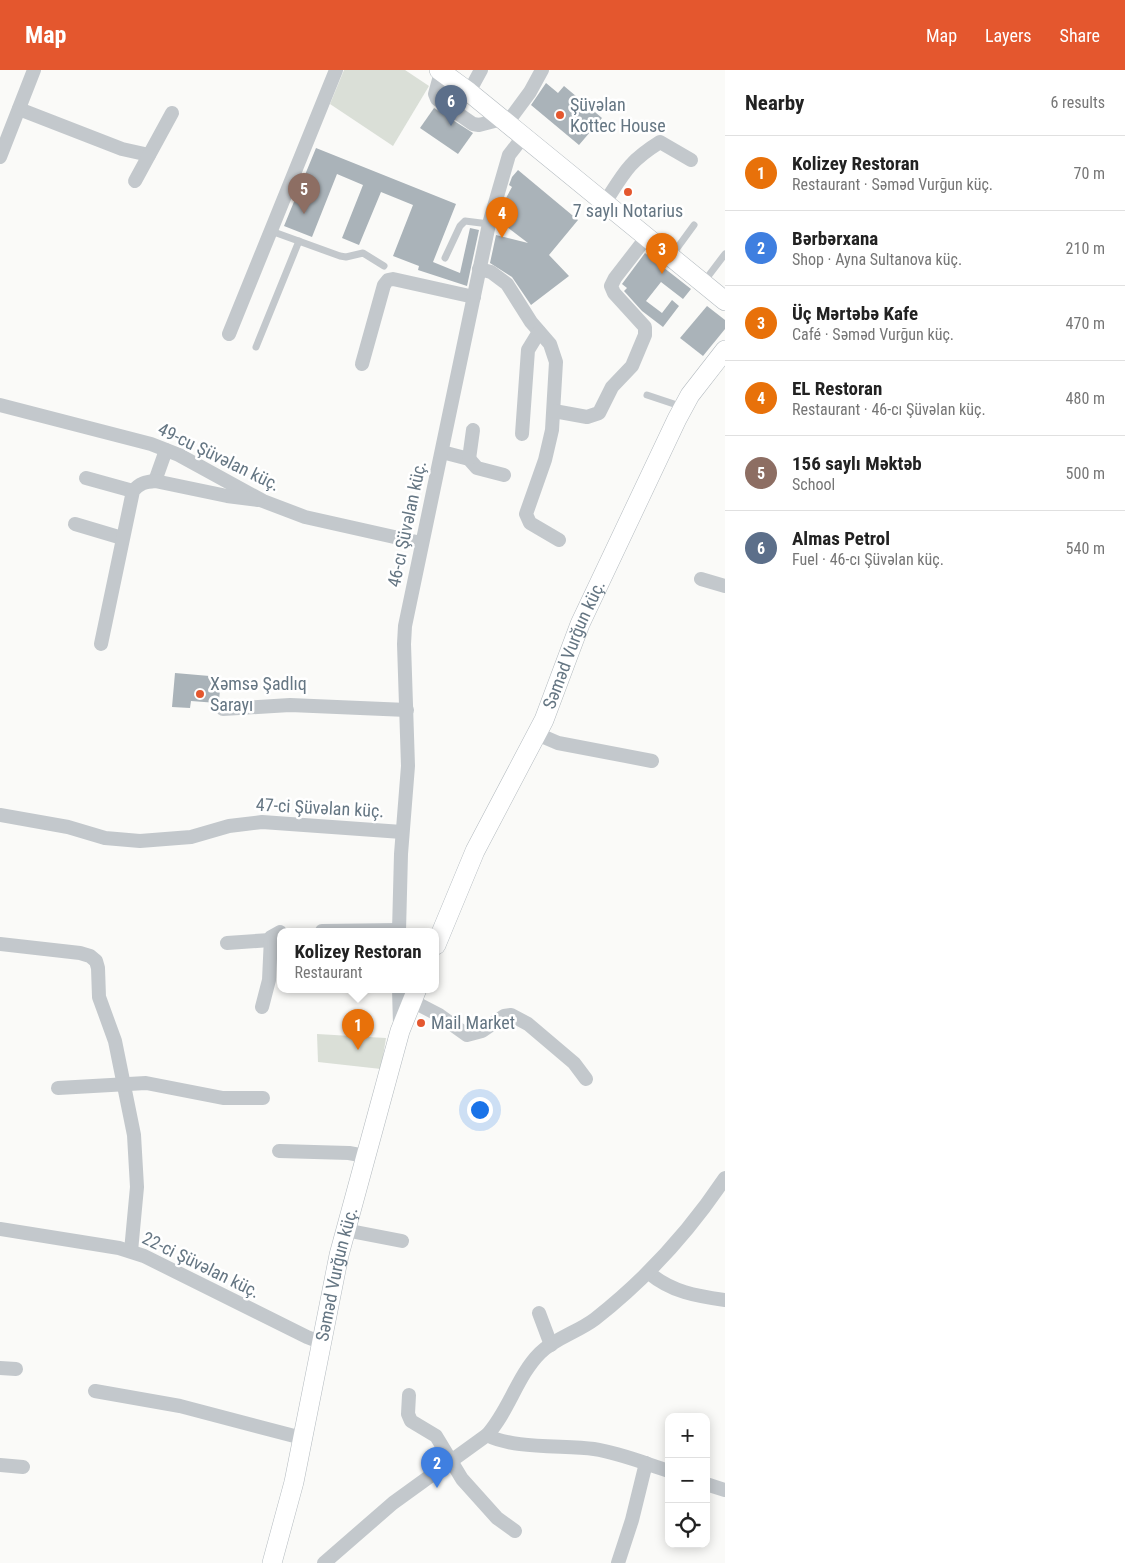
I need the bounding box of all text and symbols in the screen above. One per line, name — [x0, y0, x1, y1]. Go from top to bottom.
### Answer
text: Map — [25, 21, 66, 49]
text: Map — [926, 25, 957, 46]
text: Layers — [985, 25, 1032, 46]
text: Share — [1060, 25, 1100, 46]
pin: 6 — [435, 85, 467, 126]
text: Nearby — [745, 91, 804, 115]
text: 6 results — [1050, 93, 1105, 112]
place label: Şüvəlan Kottec House — [570, 94, 666, 136]
marker: Şüvəlan Kottec House — [554, 109, 566, 121]
text: Kolizey Restoran — [792, 152, 919, 175]
text: 1 — [757, 164, 765, 183]
text: 70 m — [1073, 164, 1105, 183]
pin: 5 — [288, 173, 320, 214]
text: Restaurant · Səməd Vurğun küç. — [792, 175, 993, 194]
marker: 7 saylı Notarius — [622, 186, 634, 198]
pin: 4 — [486, 197, 518, 238]
place label: 7 saylı Notarius — [573, 200, 683, 221]
text: Bərbərxana — [792, 227, 878, 250]
pin: 3 — [646, 233, 678, 274]
text: 2 — [757, 239, 765, 258]
text: 210 m — [1066, 239, 1105, 258]
text: Shop · Ayna Sultanova küç. — [792, 250, 962, 269]
text: Üç Mərtəbə Kafe — [792, 302, 918, 325]
text: 3 — [757, 314, 765, 333]
text: 470 m — [1066, 314, 1105, 333]
text: Café · Səməd Vurğun küç. — [792, 325, 954, 344]
text: EL Restoran — [792, 377, 882, 400]
text: 4 — [757, 389, 765, 408]
text: 480 m — [1066, 389, 1105, 408]
text: Restaurant · 46-cı Şüvəlan küç. — [792, 400, 986, 419]
street label: 49-cu Şüvəlan küç. — [155, 418, 284, 495]
text: 156 saylı Məktəb — [792, 452, 922, 475]
street label: 46-cı Şüvəlan küç. — [383, 459, 430, 589]
text: 5 — [757, 464, 765, 483]
text: 500 m — [1066, 464, 1105, 483]
text: School — [792, 475, 835, 494]
text: Almas Petrol — [792, 527, 890, 550]
text: 6 — [757, 539, 765, 558]
text: 540 m — [1066, 539, 1105, 558]
text: Fuel · 46-cı Şüvəlan küç. — [792, 550, 944, 569]
street label: Səməd Vurğun küç. — [538, 577, 609, 712]
place label: Xəmsə Şadlıq Sarayı — [210, 673, 307, 715]
marker: Xəmsə Şadlıq Sarayı — [194, 688, 206, 700]
street label: 47-ci Şüvəlan küç. — [255, 794, 385, 821]
popup — [277, 928, 439, 993]
text: Kolizey Restoran — [294, 940, 422, 963]
text: Restaurant — [294, 963, 363, 982]
pin: 1 — [342, 1009, 374, 1050]
place label: Mail Market — [431, 1012, 515, 1033]
marker: Mail Market — [415, 1017, 427, 1029]
your location — [467, 1097, 493, 1123]
street label: Səməd Vurğun küç. — [311, 1205, 362, 1343]
street label: 22-ci Şüvəlan küç. — [139, 1227, 264, 1302]
map controls — [665, 1413, 710, 1548]
button: + — [665, 1413, 710, 1458]
pin: 2 — [421, 1447, 453, 1488]
button: − — [665, 1458, 710, 1503]
button: locate — [665, 1503, 710, 1548]

